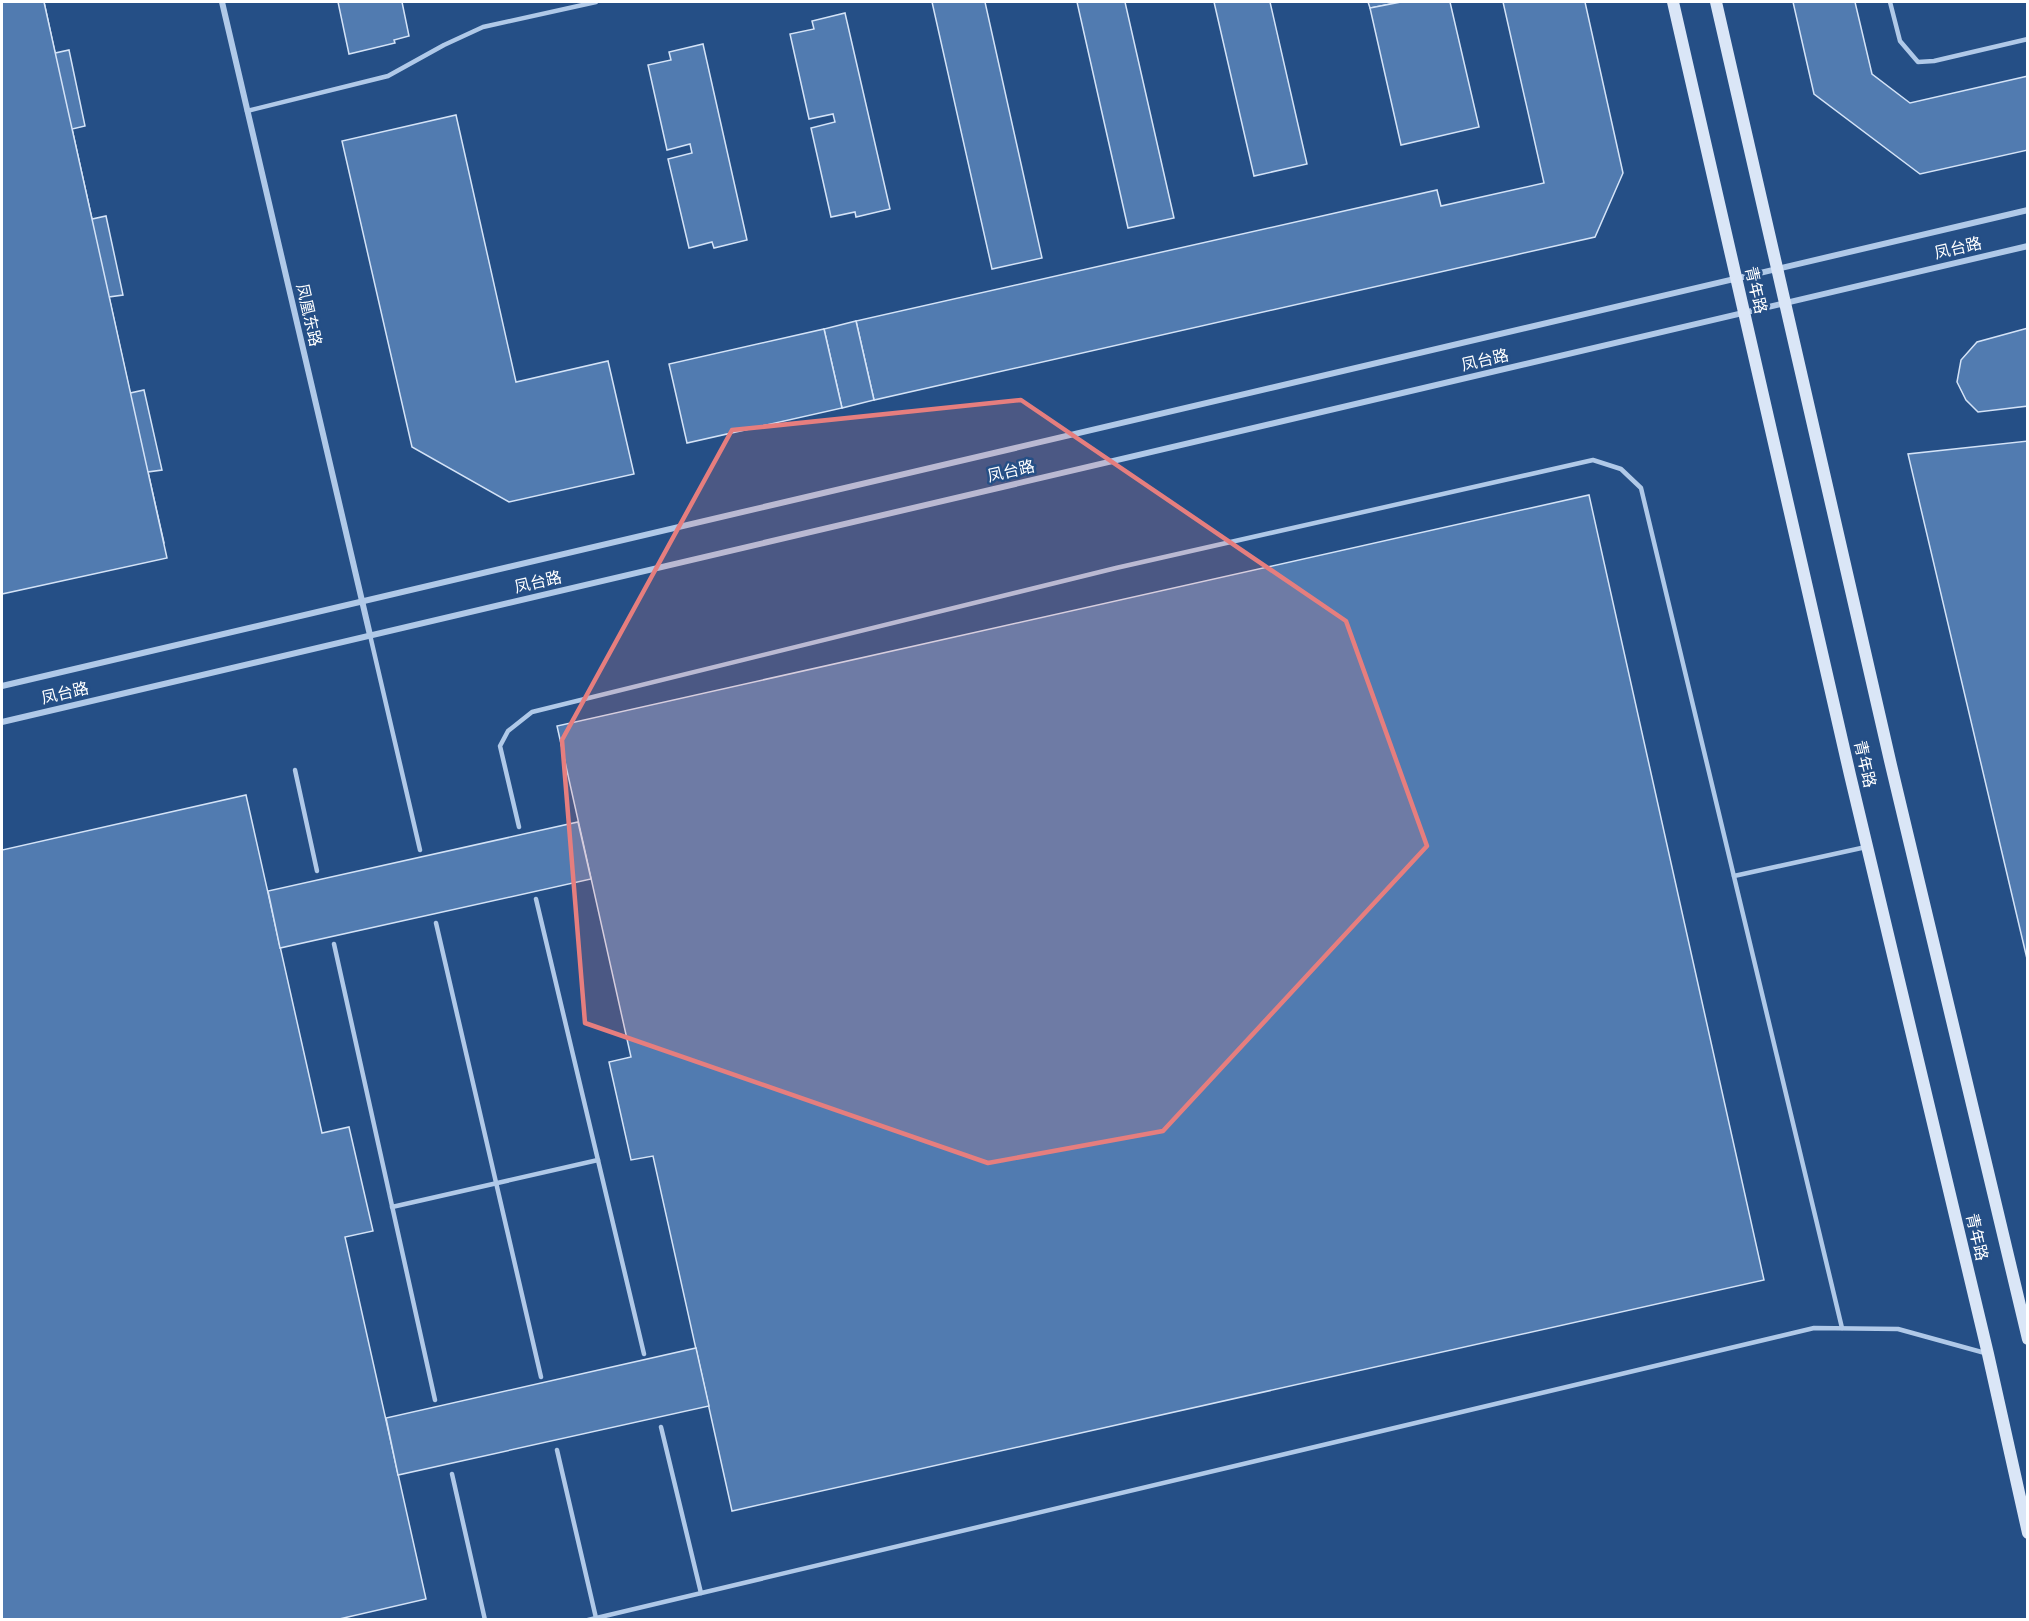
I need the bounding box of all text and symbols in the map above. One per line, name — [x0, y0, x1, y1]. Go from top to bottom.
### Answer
street label: 凤台路 — [1932, 233, 1984, 263]
street label: 青年路 — [1741, 264, 1771, 316]
street label: 凤凰东路 — [293, 282, 325, 348]
street label: 凤台路 — [1459, 345, 1511, 375]
street label: 凤台路 — [985, 456, 1037, 486]
street label: 凤台路 — [512, 567, 564, 597]
street label: 凤台路 — [39, 678, 91, 708]
street label: 青年路 — [1850, 738, 1880, 790]
street label: 青年路 — [1962, 1211, 1992, 1263]

